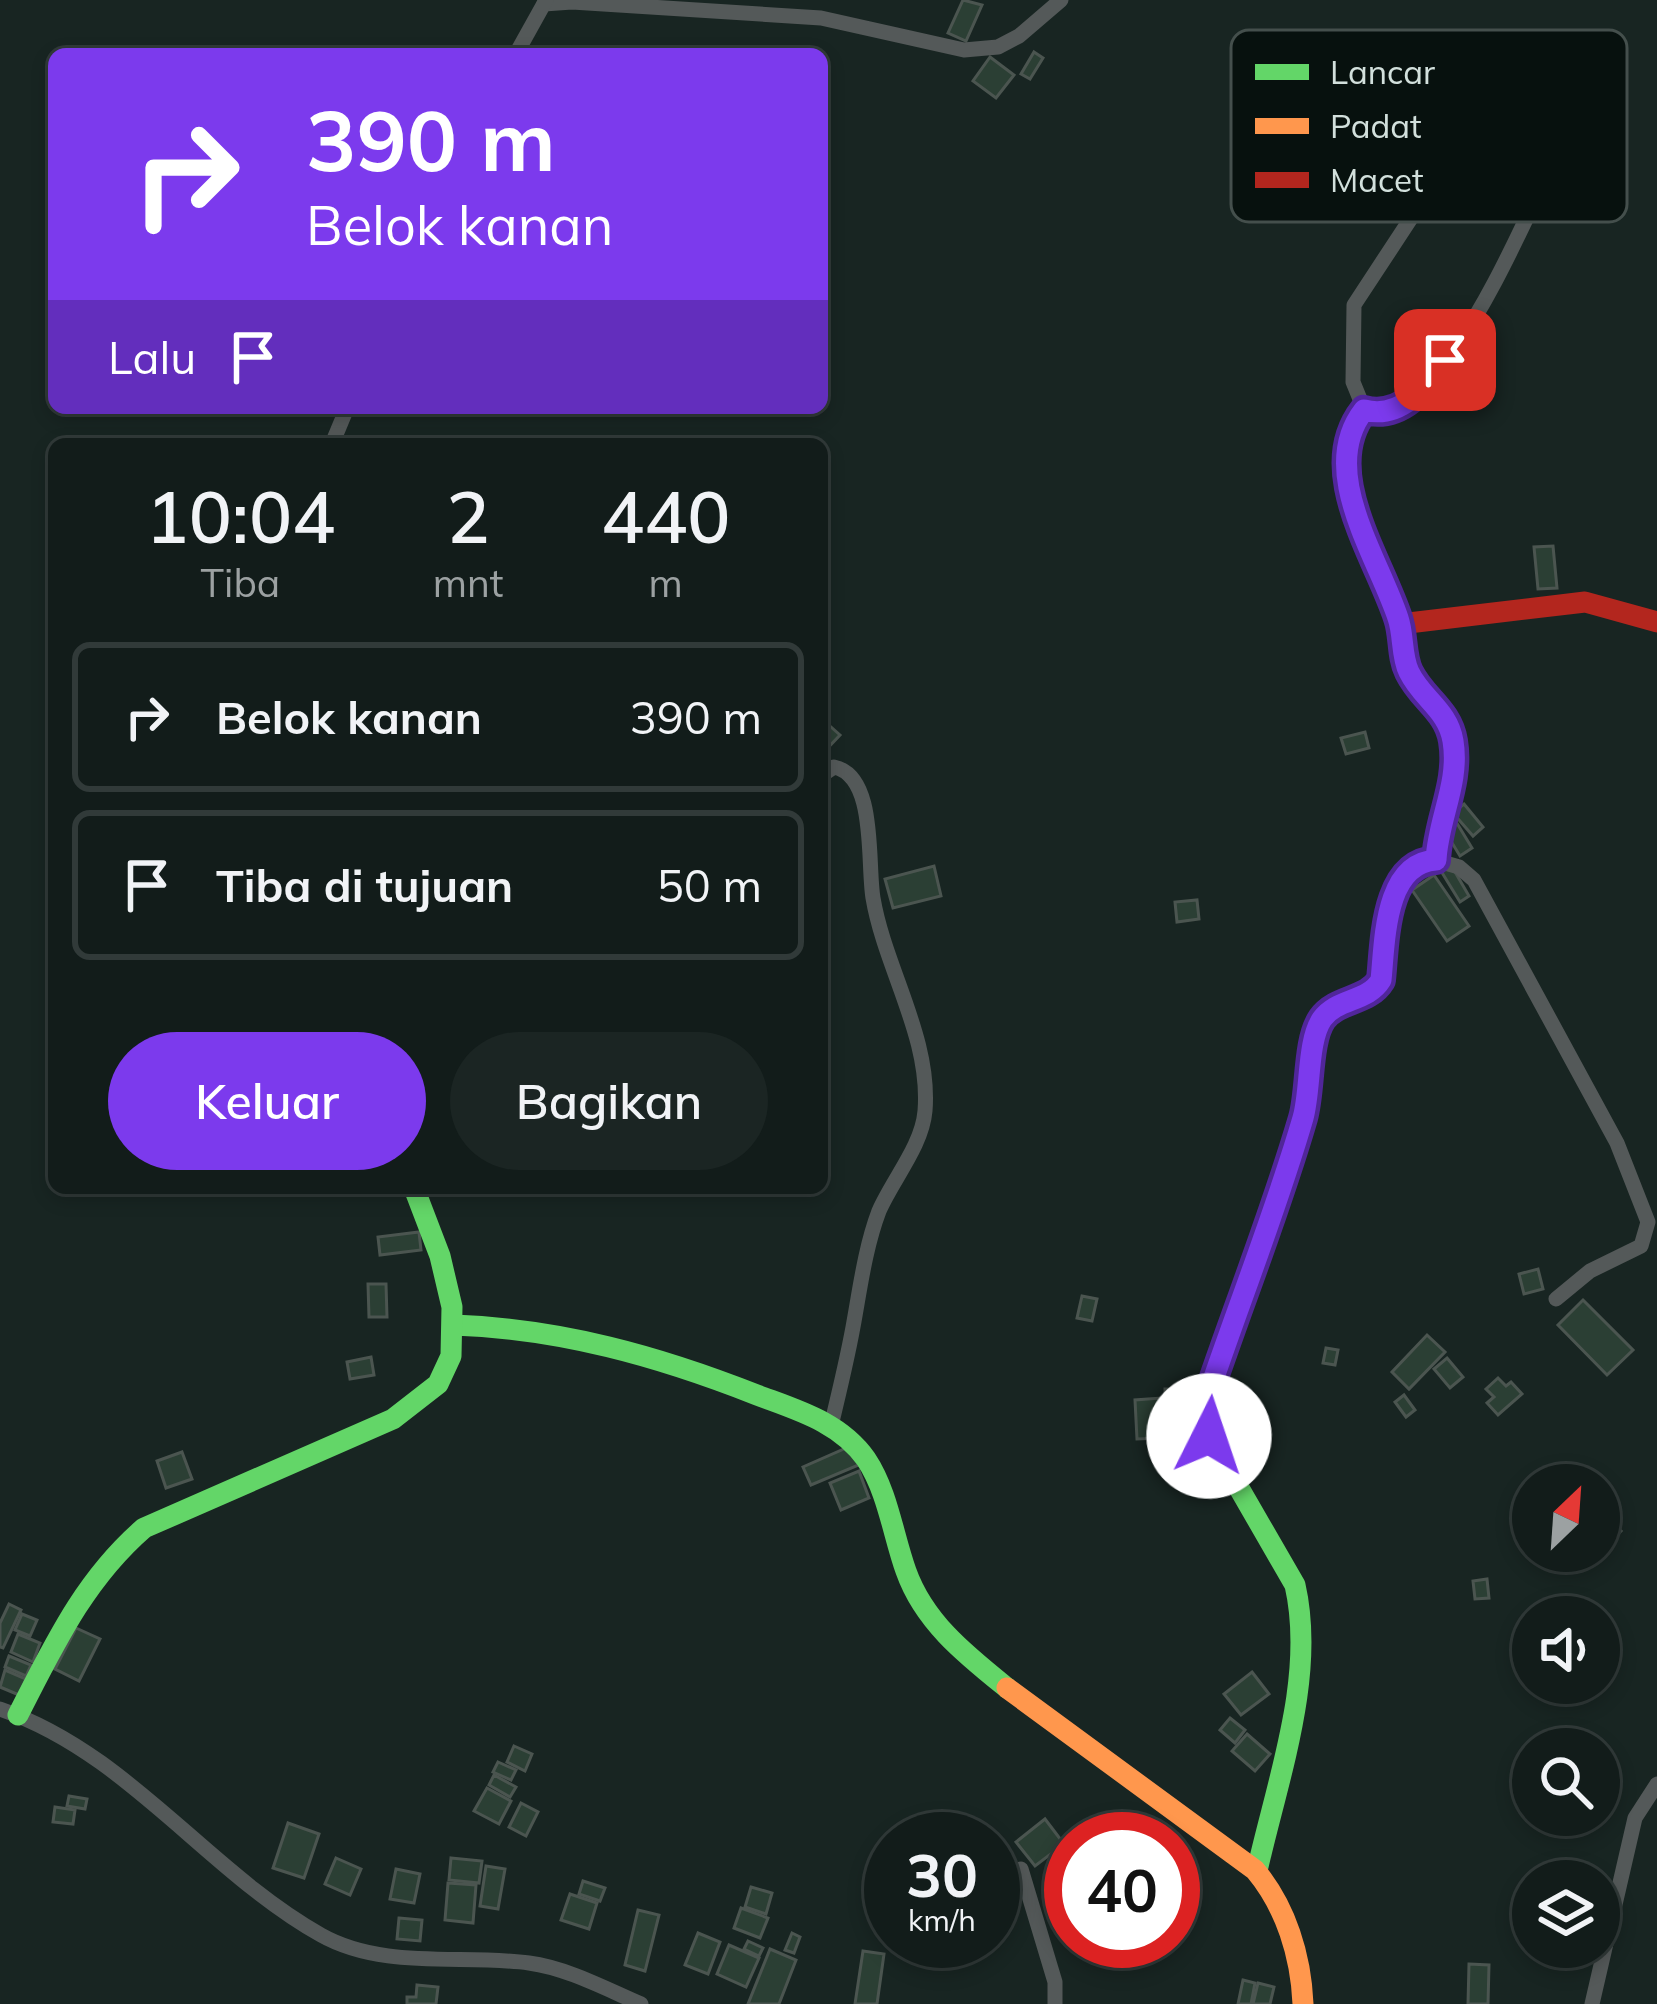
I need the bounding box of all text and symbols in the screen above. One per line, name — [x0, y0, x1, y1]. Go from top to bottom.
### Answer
legend — [1231, 30, 1627, 222]
text: Lancar — [1330, 51, 1435, 92]
text: 390 m — [306, 87, 556, 192]
icon: right — [108, 96, 264, 252]
text: Padat — [1330, 105, 1422, 146]
text: Macet — [1330, 159, 1424, 200]
text: Belok kanan — [306, 191, 613, 259]
pin — [1394, 309, 1496, 411]
icon: arrive — [220, 324, 286, 390]
icon: arrive — [1412, 327, 1478, 393]
text: Lalu — [108, 329, 196, 385]
text: 10:04 — [145, 471, 335, 561]
text: 2 — [447, 471, 490, 561]
text: 440 — [601, 471, 731, 561]
text: Tiba — [201, 558, 280, 607]
text: mnt — [433, 558, 504, 607]
text: m — [649, 558, 683, 607]
icon: right — [114, 684, 180, 750]
text: Belok kanan — [216, 689, 482, 745]
text: 390 m — [630, 689, 762, 745]
icon: arrive — [114, 852, 180, 918]
text: Tiba di tujuan — [216, 857, 513, 913]
text: 50 m — [657, 857, 762, 913]
button: Keluar — [108, 1032, 426, 1170]
button: Bagikan — [450, 1032, 768, 1170]
position arrow — [1146, 1373, 1272, 1499]
north arrow — [1512, 1464, 1620, 1572]
map controls — [1512, 1464, 1620, 1968]
button: sound — [1512, 1596, 1620, 1704]
button: search — [1512, 1728, 1620, 1836]
speed limit sign: 40 — [1044, 1812, 1200, 1968]
text: 30 — [906, 1837, 978, 1912]
button: layers — [1512, 1860, 1620, 1968]
text: km/h — [908, 1901, 976, 1939]

